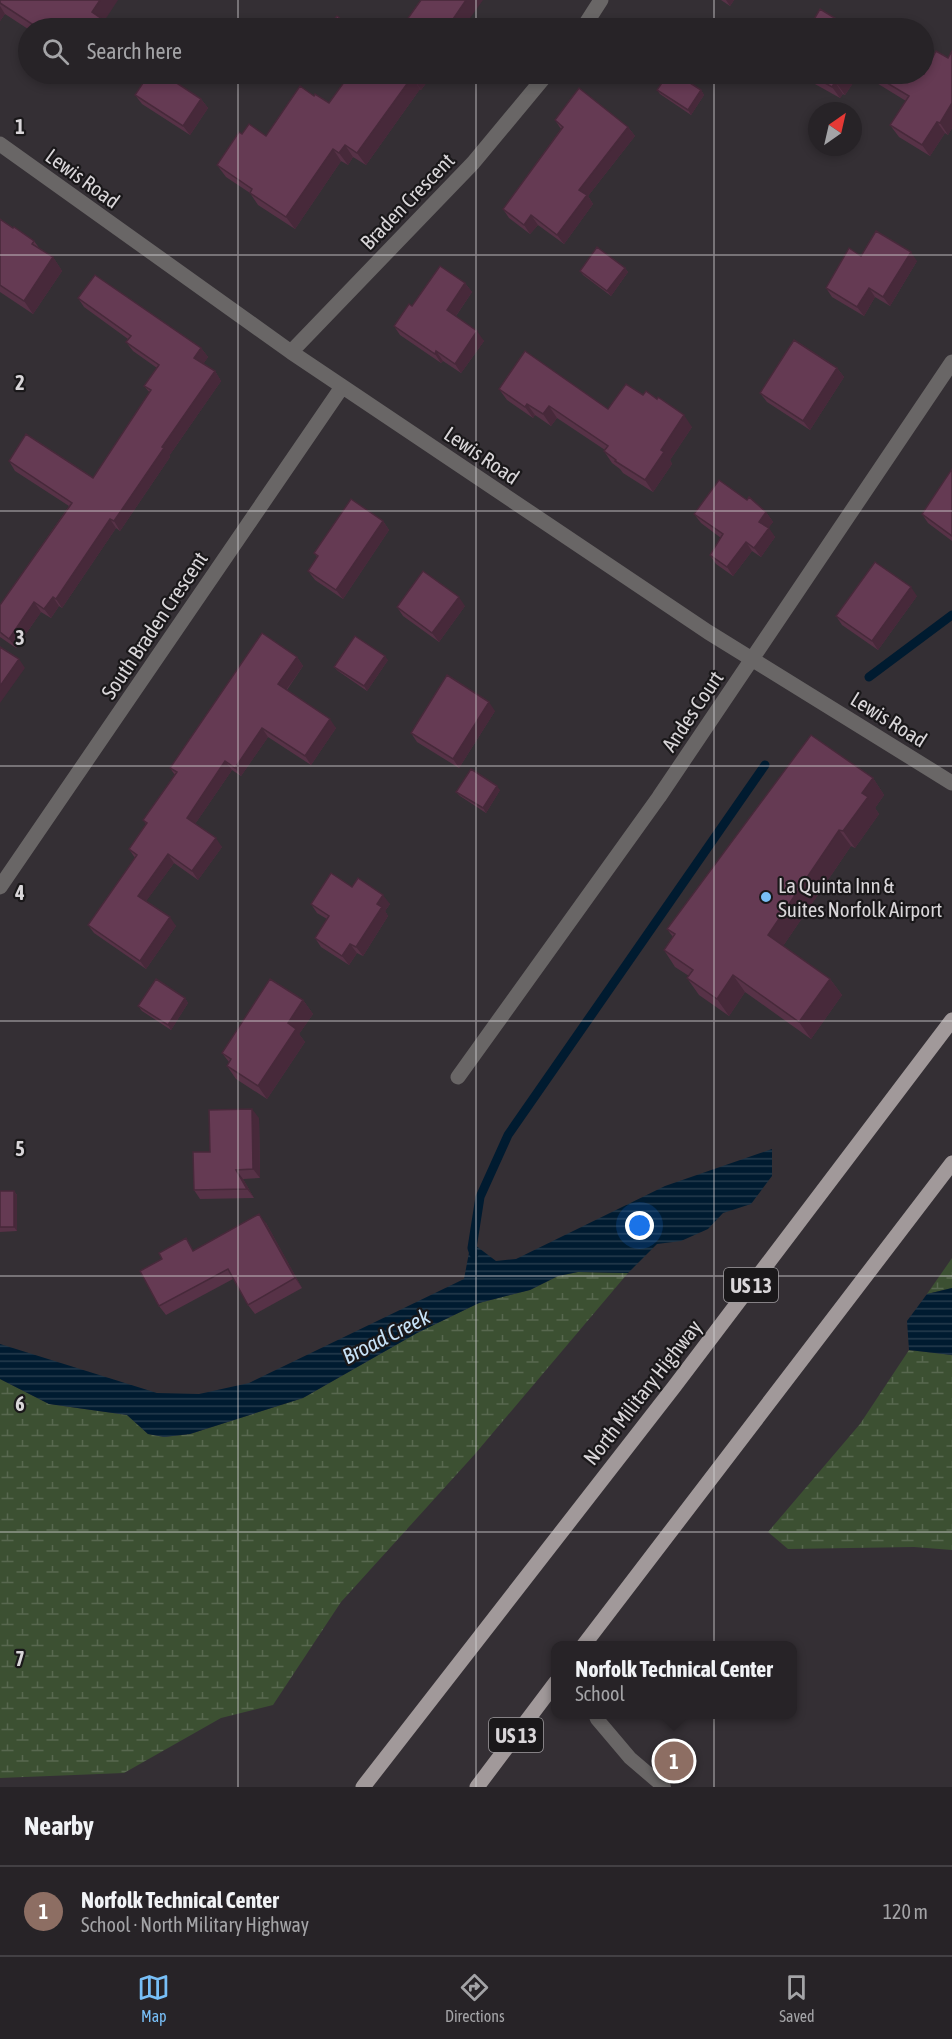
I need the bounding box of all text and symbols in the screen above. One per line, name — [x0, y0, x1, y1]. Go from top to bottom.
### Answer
search box — [18, 18, 934, 84]
icon: search — [39, 35, 72, 68]
text: Search here — [87, 38, 182, 64]
north arrow — [808, 102, 862, 156]
text: 1 — [15, 115, 25, 138]
street label: Lewis Road — [41, 143, 125, 213]
street label: Braden Crescent — [355, 148, 459, 254]
text: 2 — [15, 371, 25, 394]
street label: Lewis Road — [440, 421, 524, 489]
street label: South Braden Crescent — [96, 547, 212, 703]
text: 3 — [15, 626, 25, 649]
street label: Andes Court — [656, 666, 728, 756]
street label: Lewis Road — [847, 686, 931, 752]
place label: La Quinta Inn & Suites Norfolk Airport — [778, 873, 942, 921]
text: 4 — [14, 881, 25, 904]
marker: La Quinta Inn & Suites Norfolk Airport — [759, 890, 773, 904]
text: 5 — [15, 1137, 25, 1160]
your location — [625, 1211, 654, 1240]
road number: US 13 — [724, 1268, 778, 1302]
water label: Broad Creek — [338, 1303, 435, 1369]
street label: North Military Highway — [578, 1315, 706, 1469]
text: 6 — [15, 1392, 25, 1415]
popup — [551, 1641, 797, 1719]
text: 7 — [15, 1647, 25, 1670]
text: Norfolk Technical Center — [575, 1656, 773, 1682]
text: School — [575, 1682, 625, 1705]
road number: US 13 — [489, 1718, 543, 1752]
pin: 1 — [654, 1738, 694, 1784]
text: Nearby — [24, 1811, 94, 1841]
text: Norfolk Technical Center — [81, 1887, 279, 1913]
text: 1 — [39, 1900, 48, 1923]
text: 120 m — [883, 1900, 928, 1923]
text: School · North Military Highway — [81, 1913, 309, 1936]
tab: Map — [137, 1971, 170, 2025]
tab: Directions — [445, 1971, 505, 2025]
tab: Saved — [779, 1971, 815, 2025]

